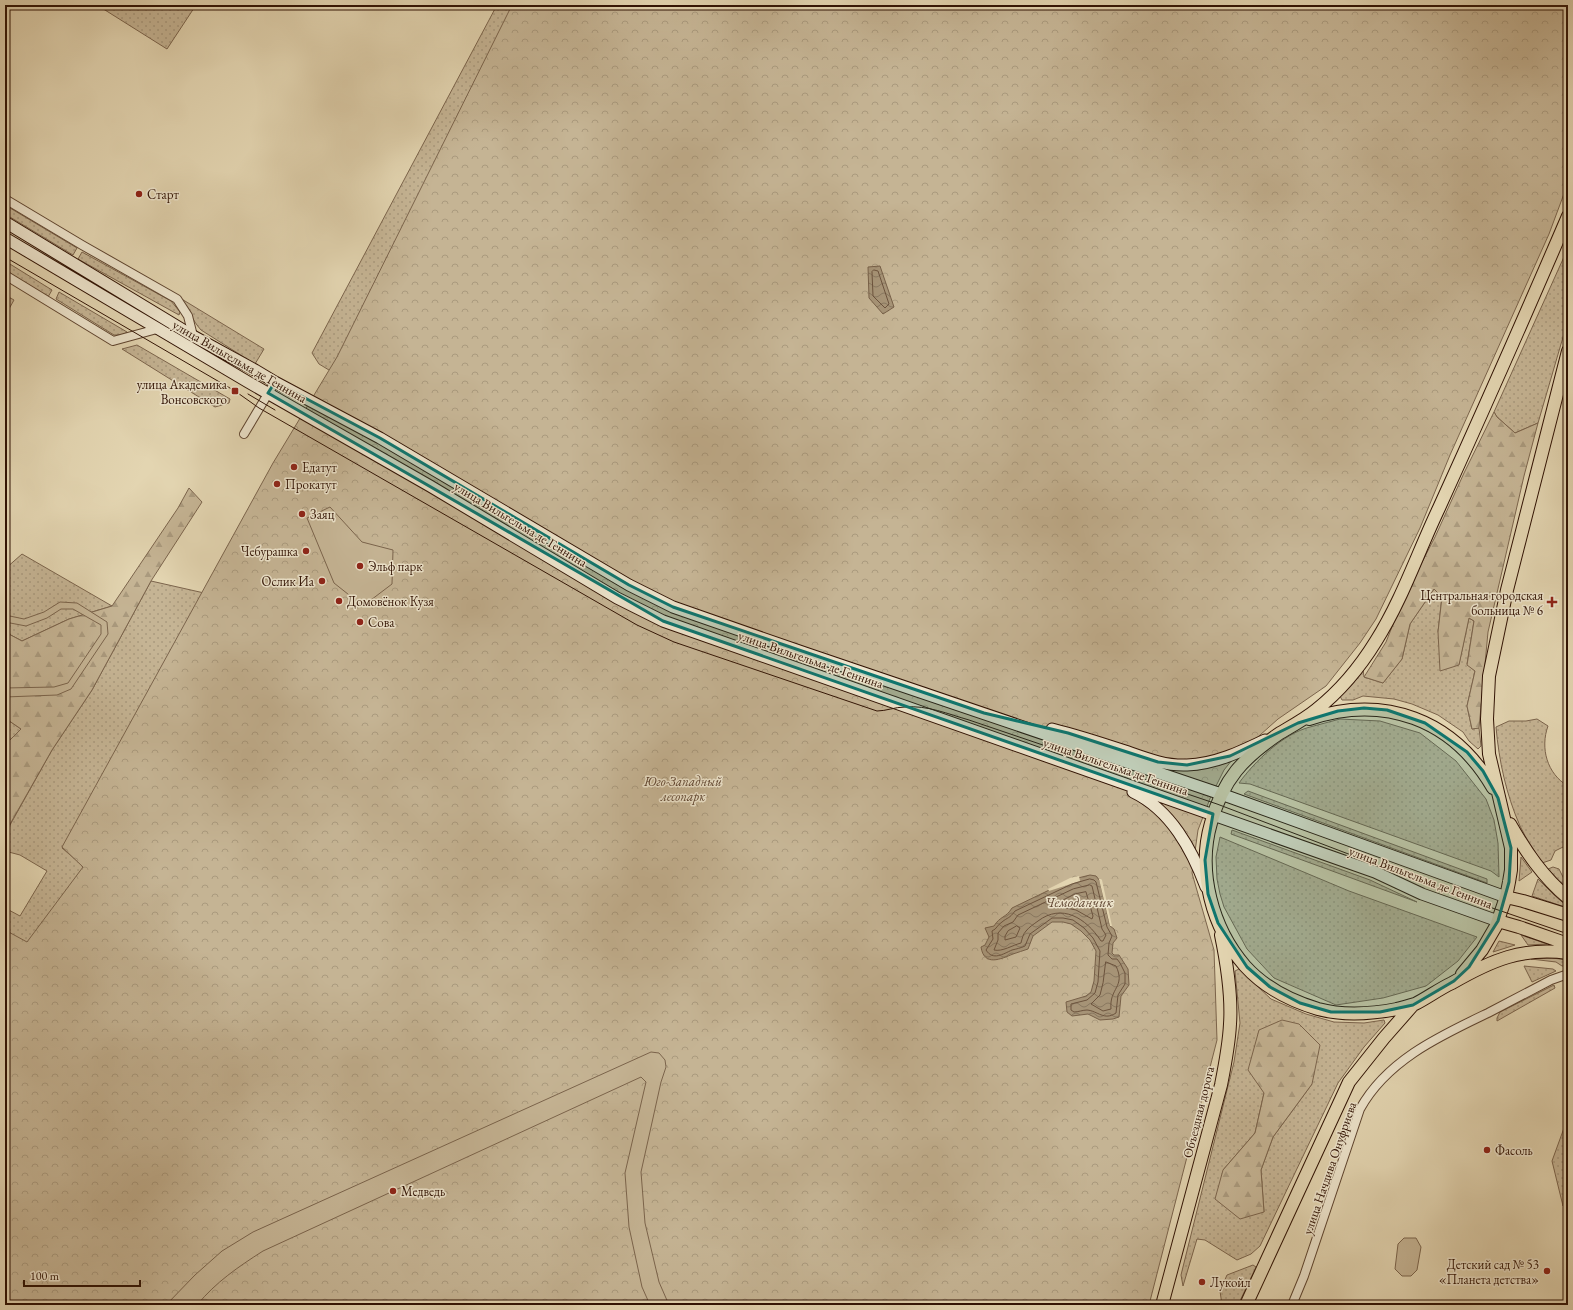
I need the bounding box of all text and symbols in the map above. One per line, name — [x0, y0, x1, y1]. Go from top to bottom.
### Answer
place label: Старт — [147, 186, 179, 203]
marker: Старт — [134, 189, 144, 199]
street label: улица Вильгельма де Геннина — [169, 316, 311, 407]
place label: улица Академика Вонсовского — [137, 376, 228, 408]
marker: улица Академика Вонсовского — [230, 386, 240, 396]
place label: Едатут — [302, 459, 337, 476]
marker: Едатут — [289, 462, 299, 472]
place label: Прокатут — [285, 476, 337, 493]
street label: улица Вильгельма де Геннина — [451, 478, 591, 571]
marker: Прокатут — [272, 479, 282, 489]
place label: Заяц — [310, 506, 335, 523]
marker: Заяц — [297, 509, 307, 519]
place label: Чебурашка — [241, 543, 299, 560]
marker: Чебурашка — [301, 546, 311, 556]
place label: Эльф парк — [368, 558, 423, 575]
marker: Эльф парк — [355, 561, 365, 571]
place label: Ослик Иа — [262, 573, 315, 590]
marker: Ослик Иа — [317, 576, 327, 586]
place label: Центральная городская больница № 6 — [1420, 587, 1543, 619]
place label: Домовёнок Кузя — [347, 593, 434, 610]
marker: Домовёнок Кузя — [334, 596, 344, 606]
marker: Центральная городская больница № 6 — [1546, 596, 1558, 608]
place label: Сова — [368, 614, 395, 631]
marker: Сова — [355, 617, 365, 627]
street label: улица Вильгельма де Геннина — [736, 627, 886, 693]
street label: улица Вильгельма де Геннина — [1041, 734, 1191, 800]
park label: Юго-Западный лесопарк — [643, 773, 722, 805]
street label: улица Вильгельма де Геннина — [1347, 842, 1496, 913]
water label: Чемоданчик — [1045, 893, 1113, 911]
street label: Объездная дорога — [1179, 1064, 1218, 1160]
street label: улица Начдива Онуфриева — [1299, 1099, 1360, 1237]
place label: Фасоль — [1495, 1142, 1533, 1159]
marker: Фасоль — [1482, 1145, 1492, 1155]
place label: Медведь — [401, 1183, 445, 1200]
marker: Медведь — [388, 1186, 398, 1196]
place label: Детский сад № 53 «Планета детства» — [1439, 1256, 1539, 1288]
scale bar — [24, 1262, 140, 1288]
marker: Детский сад № 53 «Планета детства» — [1542, 1266, 1552, 1276]
text: 100 m — [30, 1268, 60, 1284]
place label: Лукойл — [1210, 1274, 1250, 1291]
marker: Лукойл — [1197, 1277, 1207, 1287]

